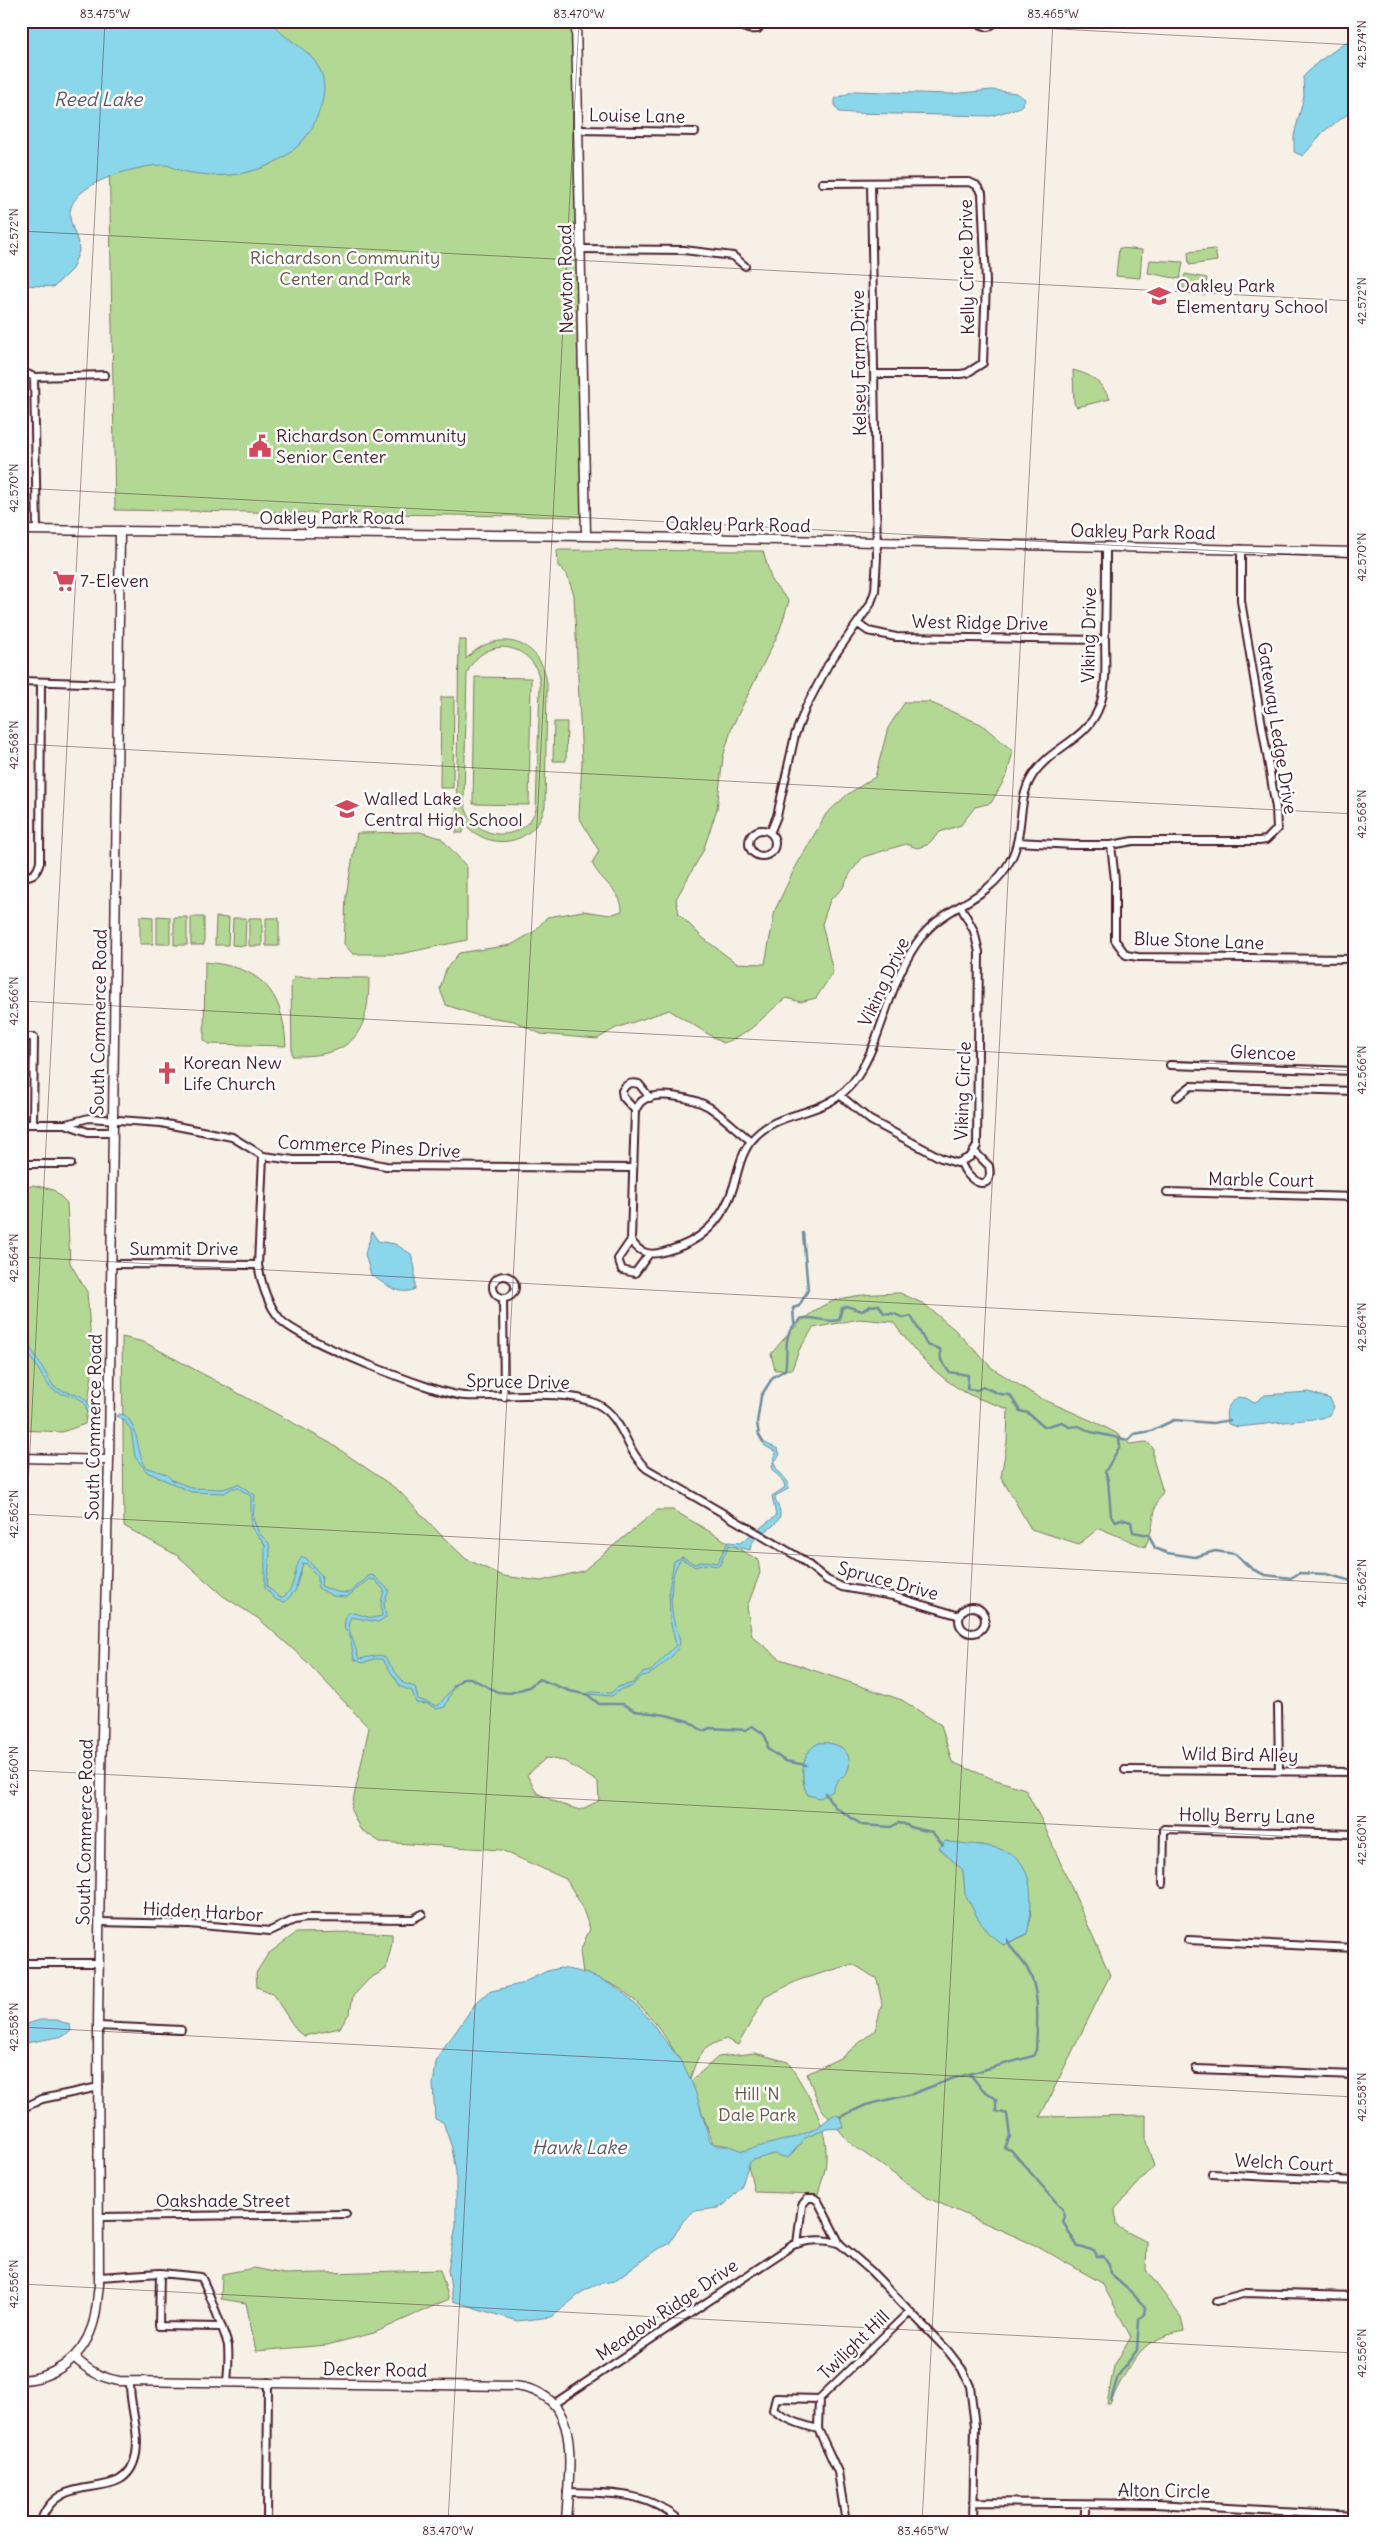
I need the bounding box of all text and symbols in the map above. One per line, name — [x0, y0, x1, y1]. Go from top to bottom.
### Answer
text: 83.475°W — [80, 6, 130, 21]
text: 83.470°W — [553, 6, 605, 21]
text: 83.465°W — [1027, 6, 1079, 21]
text: 42.574°N — [1354, 20, 1369, 68]
water label: Reed Lake — [54, 87, 144, 111]
street label: Louise Lane — [589, 103, 685, 128]
street label: Kelly Circle Drive — [954, 199, 979, 335]
text: 42.572°N — [6, 208, 21, 256]
street label: Newton Road — [553, 224, 578, 334]
park label: Richardson Community Center and Park — [250, 246, 440, 290]
place label: Oakley Park Elementary School — [1176, 274, 1328, 318]
text: 42.572°N — [1354, 277, 1369, 325]
school or university icon: Oakley Park Elementary School — [1146, 283, 1172, 309]
street label: Kelsey Farm Drive — [846, 290, 871, 436]
place label: Richardson Community Senior Center — [276, 424, 467, 468]
public building icon: Richardson Community Senior Center — [247, 433, 273, 459]
text: 42.570°N — [6, 464, 21, 512]
street label: Oakley Park Road — [259, 506, 405, 529]
street label: Oakley Park Road — [665, 512, 811, 537]
street label: Oakley Park Road — [1070, 519, 1216, 544]
text: 42.570°N — [1354, 533, 1369, 581]
supermarket icon: 7-Eleven — [51, 568, 77, 594]
place label: 7-Eleven — [80, 569, 149, 592]
street label: Viking Drive — [1076, 587, 1101, 683]
street label: West Ridge Drive — [912, 610, 1049, 635]
street label: Gateway Ledge Drive — [1253, 640, 1302, 816]
text: 42.568°N — [6, 720, 21, 770]
place label: Walled Lake Central High School — [364, 787, 523, 831]
text: 42.568°N — [1354, 789, 1369, 839]
school or university icon: Walled Lake Central High School — [334, 796, 360, 822]
street label: Blue Stone Lane — [1133, 927, 1265, 954]
street label: South Commerce Road — [85, 928, 112, 1116]
street label: Viking Drive — [853, 934, 914, 1030]
text: 42.566°N — [6, 976, 21, 1026]
street label: Glencoe — [1230, 1040, 1296, 1065]
street label: Viking Circle — [949, 1041, 976, 1141]
text: 42.566°N — [1354, 1045, 1369, 1095]
place label: Korean New Life Church — [183, 1051, 282, 1095]
church icon: Korean New Life Church — [154, 1060, 180, 1086]
street label: Commerce Pines Drive — [277, 1130, 461, 1163]
street label: Marble Court — [1208, 1167, 1314, 1192]
text: 42.564°N — [6, 1233, 21, 1283]
street label: Summit Drive — [129, 1237, 239, 1260]
text: 42.564°N — [1354, 1302, 1369, 1352]
street label: South Commerce Road — [80, 1333, 107, 1521]
street label: Spruce Drive — [466, 1369, 570, 1394]
text: 42.562°N — [6, 1490, 21, 1538]
street label: Spruce Drive — [835, 1556, 941, 1605]
text: 42.562°N — [1354, 1559, 1369, 1607]
street label: South Commerce Road — [71, 1738, 98, 1926]
street label: Wild Bird Alley — [1181, 1742, 1299, 1767]
text: 42.560°N — [6, 1746, 21, 1796]
street label: Holly Berry Lane — [1179, 1803, 1315, 1828]
text: 42.560°N — [1354, 1815, 1369, 1865]
street label: Hidden Harbor — [142, 1897, 264, 1926]
text: 42.558°N — [6, 2002, 21, 2052]
text: 42.558°N — [1354, 2072, 1369, 2122]
park label: Hill 'N Dale Park — [718, 2082, 796, 2126]
water label: Hawk Lake — [532, 2135, 628, 2159]
street label: Welch Court — [1234, 2148, 1334, 2177]
street label: Oakshade Street — [156, 2189, 290, 2212]
street label: Meadow Ridge Drive — [591, 2254, 742, 2366]
text: 42.556°N — [6, 2259, 21, 2309]
street label: Twilight Hill — [813, 2305, 894, 2384]
text: 42.556°N — [1354, 2328, 1369, 2378]
street label: Decker Road — [323, 2357, 428, 2382]
street label: Alton Circle — [1118, 2478, 1210, 2503]
text: 83.470°W — [422, 2523, 474, 2538]
text: 83.465°W — [897, 2523, 949, 2538]

